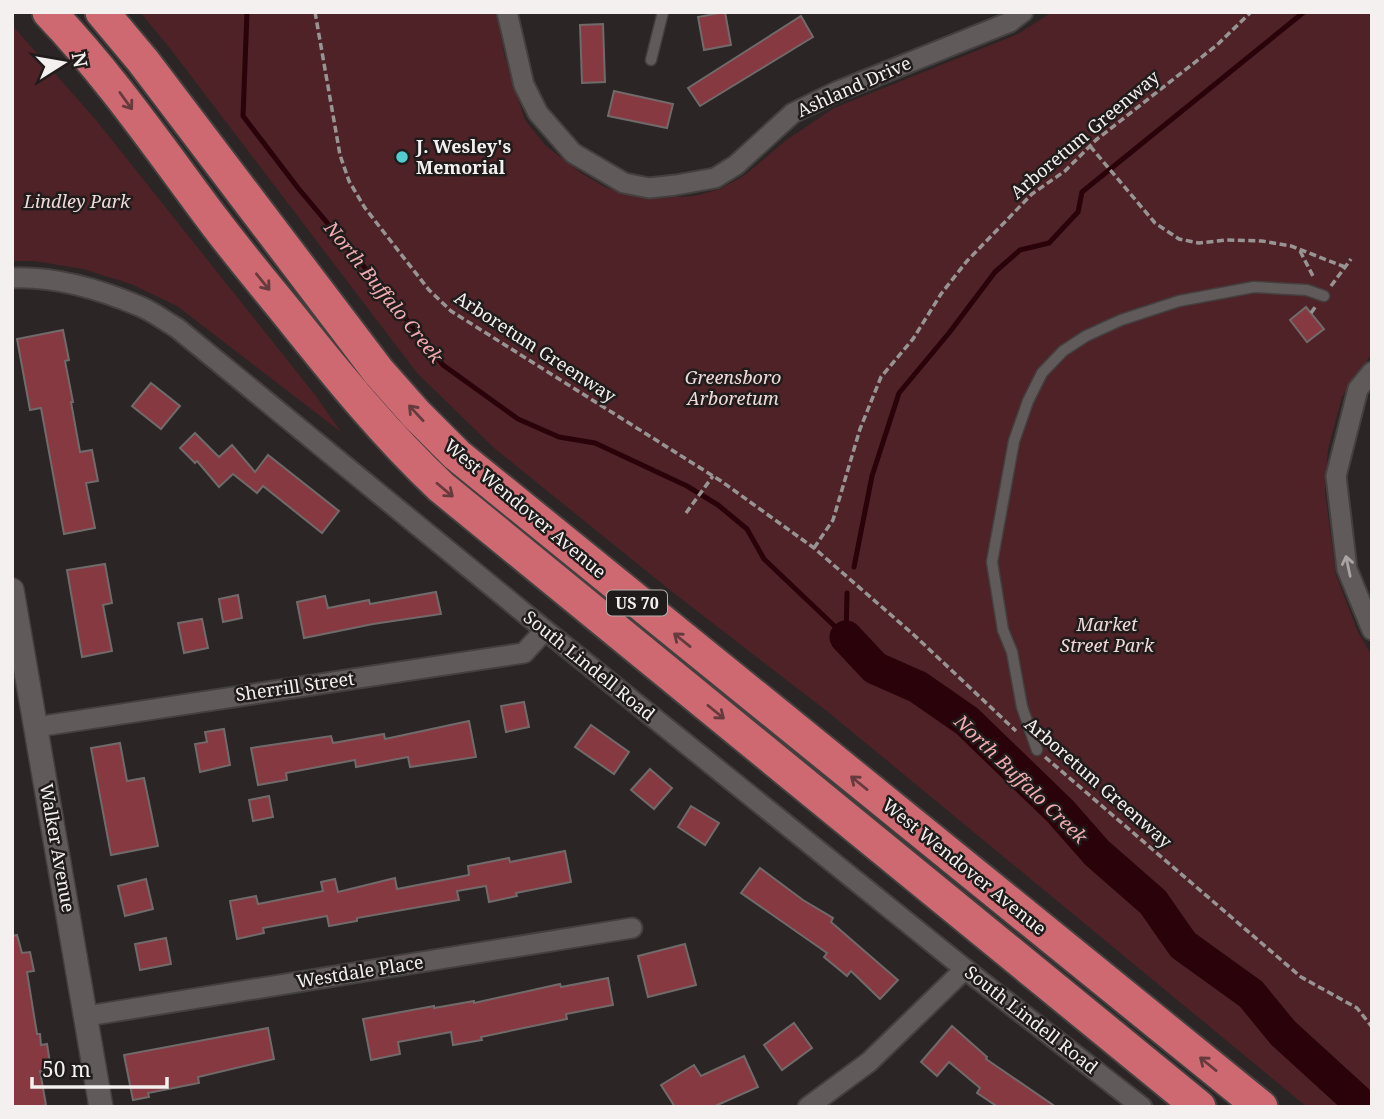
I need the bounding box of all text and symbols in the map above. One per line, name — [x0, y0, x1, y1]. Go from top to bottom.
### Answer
north arrow — [28, 28, 98, 98]
text: N — [65, 50, 94, 70]
street label: Ashland Drive — [793, 50, 915, 122]
street label: Arboretum Greenway — [1005, 64, 1165, 204]
one-way arrow — [119, 91, 133, 110]
place label: J. Wesley's Memorial — [415, 134, 511, 179]
marker: J. Wesley's Memorial — [394, 149, 410, 165]
park label: Lindley Park — [23, 189, 131, 213]
water label: North Buffalo Creek — [318, 215, 450, 369]
one-way arrow — [255, 273, 271, 291]
street label: Arboretum Greenway — [450, 285, 622, 408]
park label: Greensboro Arboretum — [685, 365, 781, 410]
one-way arrow — [407, 405, 424, 422]
street label: West Wendover Avenue — [440, 433, 612, 583]
one-way arrow — [435, 482, 453, 498]
one-way arrow — [1340, 555, 1354, 578]
road number: US 70 — [607, 590, 667, 616]
street label: South Lindell Road — [519, 605, 660, 726]
park label: Market Street Park — [1060, 612, 1155, 657]
one-way arrow — [674, 632, 692, 647]
street label: Sherrill Street — [234, 666, 356, 706]
one-way arrow — [706, 704, 724, 719]
water label: North Buffalo Creek — [948, 708, 1094, 850]
street label: Arboretum Greenway — [1020, 712, 1178, 853]
one-way arrow — [850, 775, 868, 791]
street label: Walker Avenue — [35, 781, 81, 914]
street label: West Wendover Avenue — [878, 793, 1052, 940]
street label: Westdale Place — [295, 949, 425, 993]
street label: South Lindell Road — [960, 960, 1103, 1079]
scale bar — [32, 1046, 166, 1090]
text: 50 m — [42, 1055, 91, 1083]
one-way arrow — [1199, 1056, 1217, 1072]

